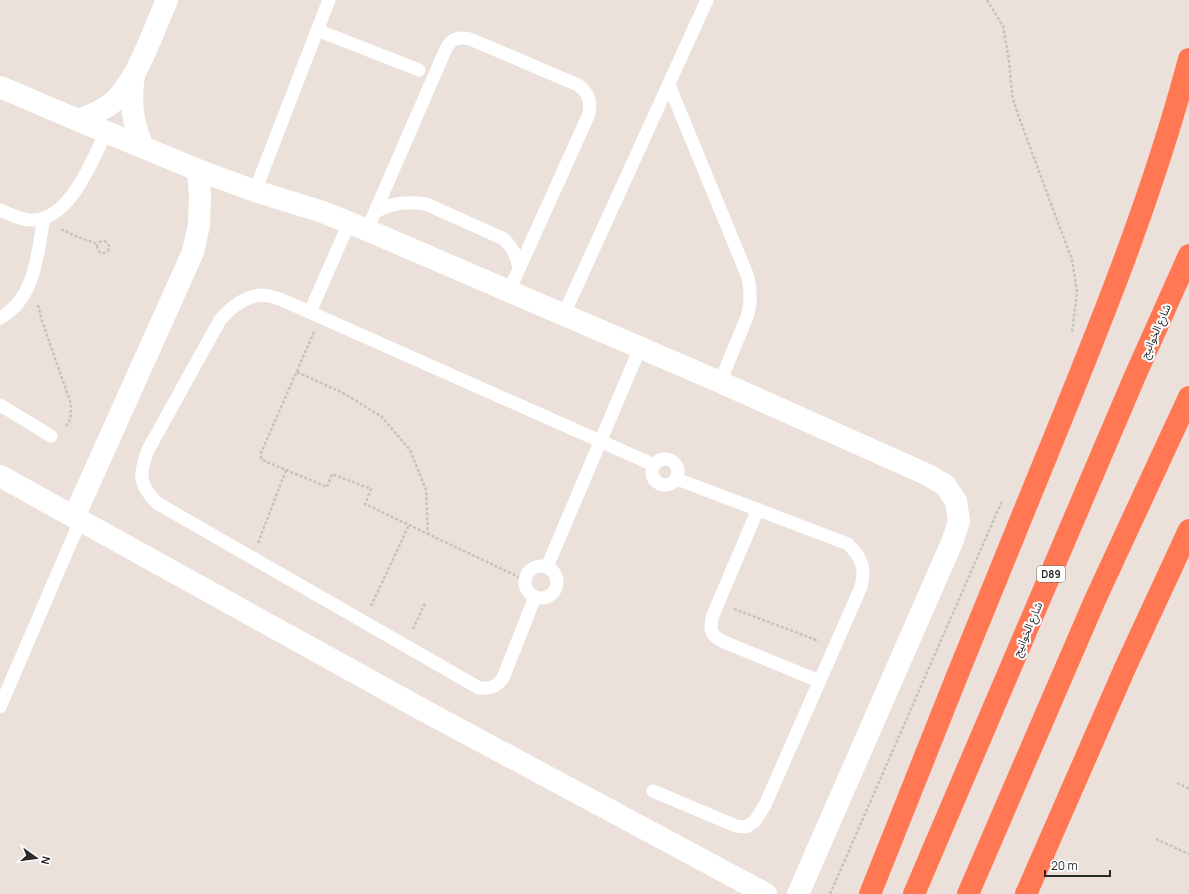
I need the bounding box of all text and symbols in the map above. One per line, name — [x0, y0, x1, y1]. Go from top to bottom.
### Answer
street label: شارع الخوانيج — [1136, 301, 1175, 361]
road number: D89 — [1037, 566, 1065, 582]
street label: شارع الخوانيج — [1009, 599, 1046, 659]
north arrow — [16, 838, 56, 878]
scale bar — [1045, 852, 1110, 878]
text: N — [38, 855, 54, 866]
text: 20 m — [1051, 857, 1078, 874]

